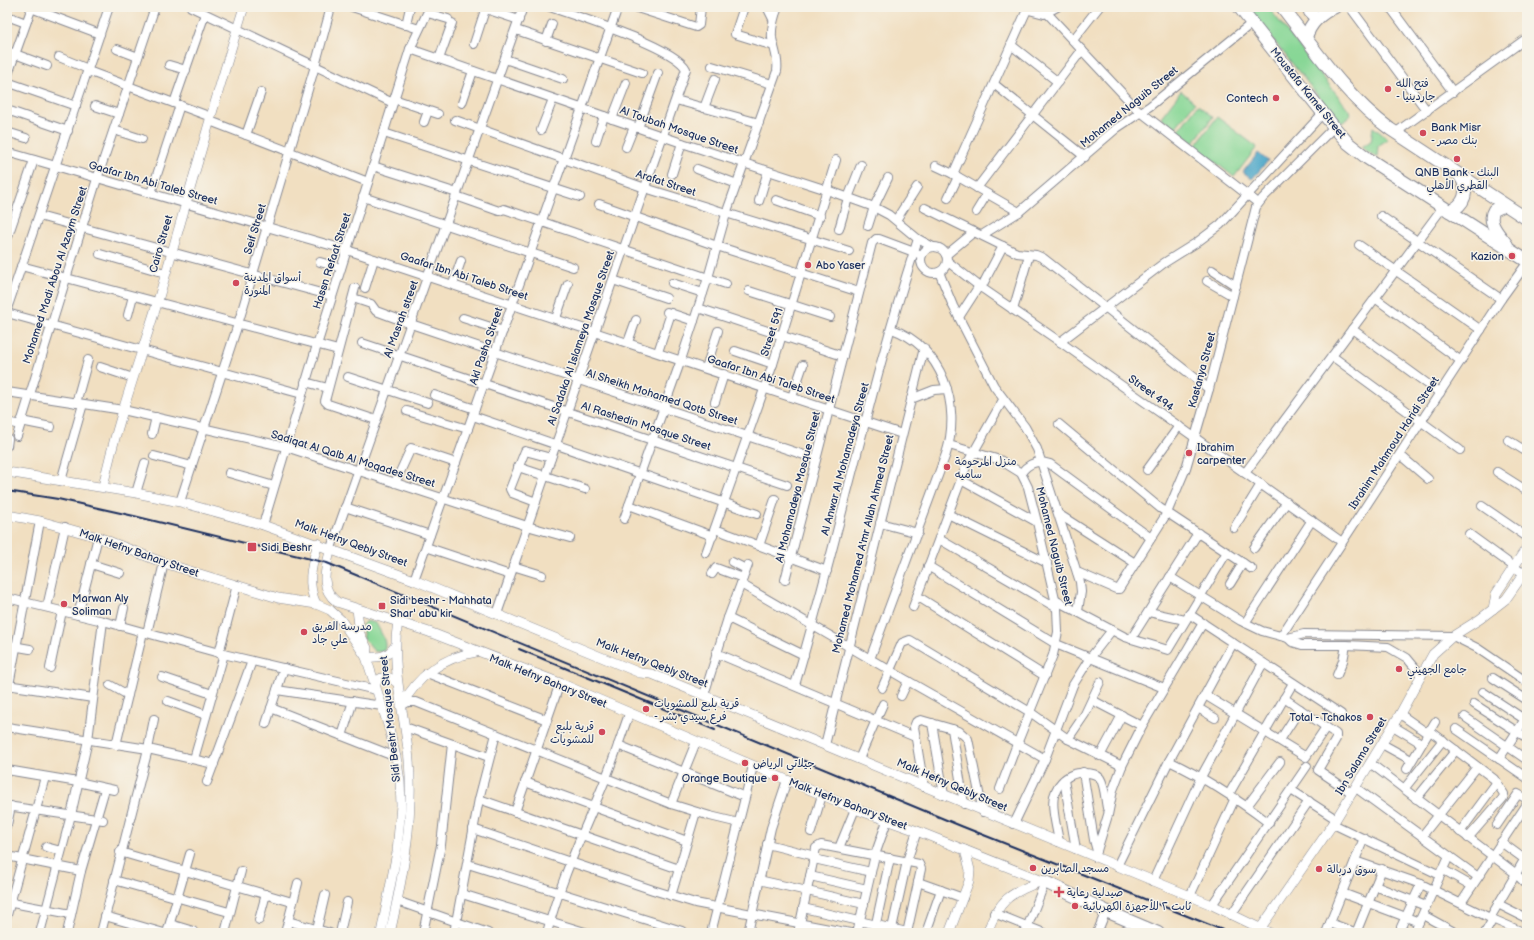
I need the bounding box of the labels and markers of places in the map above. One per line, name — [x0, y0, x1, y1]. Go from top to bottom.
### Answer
place label: فتح الله - جاردينيا — [1396, 77, 1435, 103]
marker: فتح الله - جاردينيا — [1383, 84, 1393, 94]
place label: Contech — [1226, 92, 1268, 105]
marker: Contech — [1271, 93, 1281, 103]
place label: Bank Misr - بنك مصر — [1431, 121, 1482, 148]
marker: Bank Misr - بنك مصر — [1418, 128, 1428, 138]
marker: QNB Bank - البنك القطري الأهلي — [1452, 154, 1462, 164]
place label: QNB Bank - البنك القطري الأهلي — [1415, 166, 1499, 196]
place label: Kazion — [1471, 250, 1504, 263]
marker: Kazion — [1507, 251, 1517, 261]
place label: Abo Yaser — [816, 259, 866, 272]
marker: Abo Yaser — [803, 260, 813, 270]
place label: أسواق المدينة المنورة — [244, 271, 301, 298]
marker: أسواق المدينة المنورة — [231, 278, 241, 288]
place label: Ibrahim carpenter — [1197, 441, 1247, 467]
marker: Ibrahim carpenter — [1184, 448, 1194, 458]
place label: منزل المرحومة ساميه — [955, 455, 1017, 481]
marker: منزل المرحومة ساميه — [942, 462, 952, 472]
marker: Sidi Beshr — [246, 541, 258, 553]
place label: Sidi Beshr — [261, 541, 313, 554]
place label: Marwan Aly Soliman — [72, 592, 129, 618]
place label: Sidi beshr - Mahhata Shar' abu kir — [390, 594, 492, 620]
marker: Marwan Aly Soliman — [59, 599, 69, 609]
marker: Sidi beshr - Mahhata Shar' abu kir — [377, 601, 387, 611]
place label: مدرسة الفريق علي جاد — [312, 620, 372, 650]
marker: مدرسة الفريق علي جاد — [299, 627, 309, 637]
place label: جامع الجهيني — [1407, 663, 1467, 680]
marker: جامع الجهيني — [1394, 664, 1404, 674]
place label: قرية بلبع للمشويات - فرع سيدي بشر — [654, 697, 739, 725]
marker: قرية بلبع للمشويات - فرع سيدي بشر — [641, 704, 651, 714]
place label: Total - Tchakos — [1289, 711, 1363, 724]
marker: Total - Tchakos — [1365, 712, 1375, 722]
place label: قرية بلبع للمشويات — [550, 720, 594, 747]
marker: قرية بلبع للمشويات — [597, 727, 607, 737]
place label: جيلاتي الرياض — [753, 757, 815, 774]
marker: جيلاتي الرياض — [740, 758, 750, 768]
place label: Orange Boutique — [682, 772, 767, 785]
marker: Orange Boutique — [770, 773, 780, 783]
place label: مسجد الصابرين — [1041, 862, 1109, 876]
marker: مسجد الصابرين — [1028, 863, 1038, 873]
place label: سوق دربالة — [1327, 863, 1376, 877]
marker: سوق دربالة — [1314, 864, 1324, 874]
place label: صيدلية رعاية — [1067, 886, 1123, 899]
marker: صيدلية رعاية — [1054, 887, 1064, 897]
place label: ثابت ٢ للأجهزة الكهربائية — [1083, 899, 1192, 914]
marker: ثابت ٢ للأجهزة الكهربائية — [1070, 901, 1080, 911]

